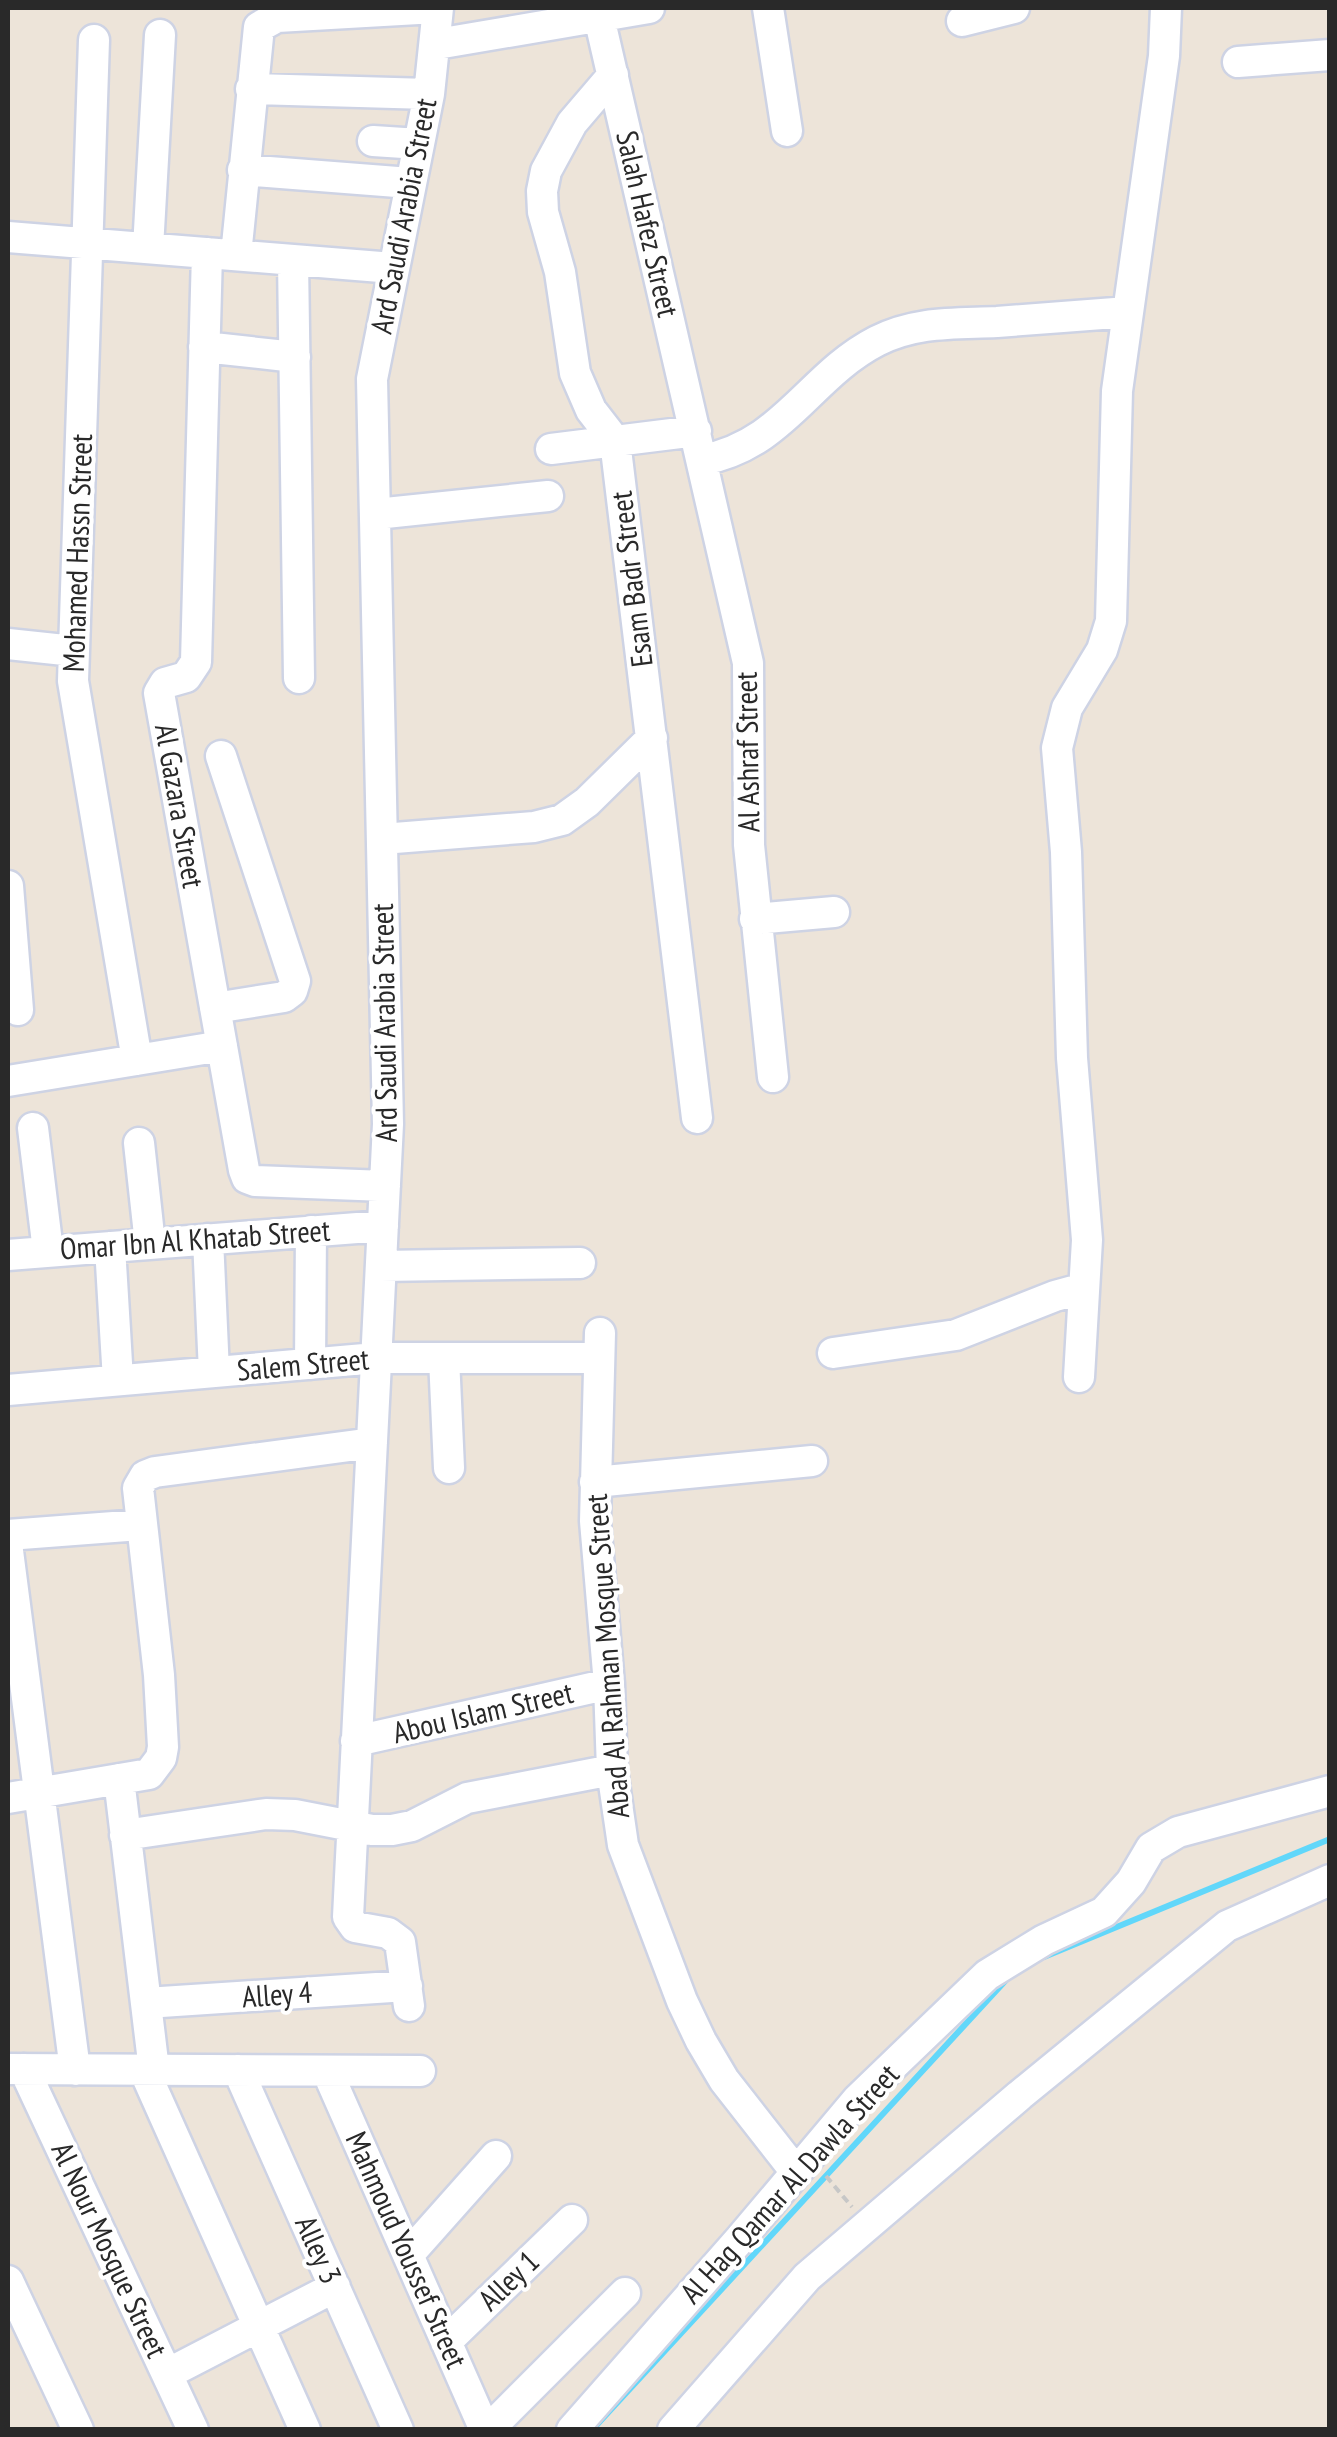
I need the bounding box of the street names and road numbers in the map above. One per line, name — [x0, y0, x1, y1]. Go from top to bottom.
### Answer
street label: Ard Saudi Arabia Street — [361, 94, 445, 337]
street label: Salah Hafez Street — [608, 127, 689, 321]
street label: Mohamed Hassn Street — [53, 432, 100, 673]
street label: Esam Badr Street — [600, 488, 661, 669]
street label: Al Ashraf Street — [726, 671, 767, 833]
street label: Al Gazara Street — [147, 721, 214, 891]
street label: Ard Saudi Arabia Street — [362, 902, 405, 1143]
street label: Omar Ibn Al Khatab Street — [59, 1210, 332, 1267]
street label: Salem Street — [235, 1338, 371, 1389]
street label: Abad Al Rahman Mosque Street — [576, 1492, 637, 1820]
street label: Abou Islam Street — [389, 1672, 577, 1751]
street label: Alley 4 — [240, 1972, 313, 2015]
street label: Al Hag Qamar Al Dawla Street — [671, 2055, 907, 2311]
street label: Mahmoud Youssef Street — [338, 2125, 477, 2374]
street label: Al Nour Mosque Street — [43, 2135, 178, 2364]
street label: Alley 3 — [287, 2209, 351, 2289]
street label: Alley 1 — [469, 2241, 547, 2318]

